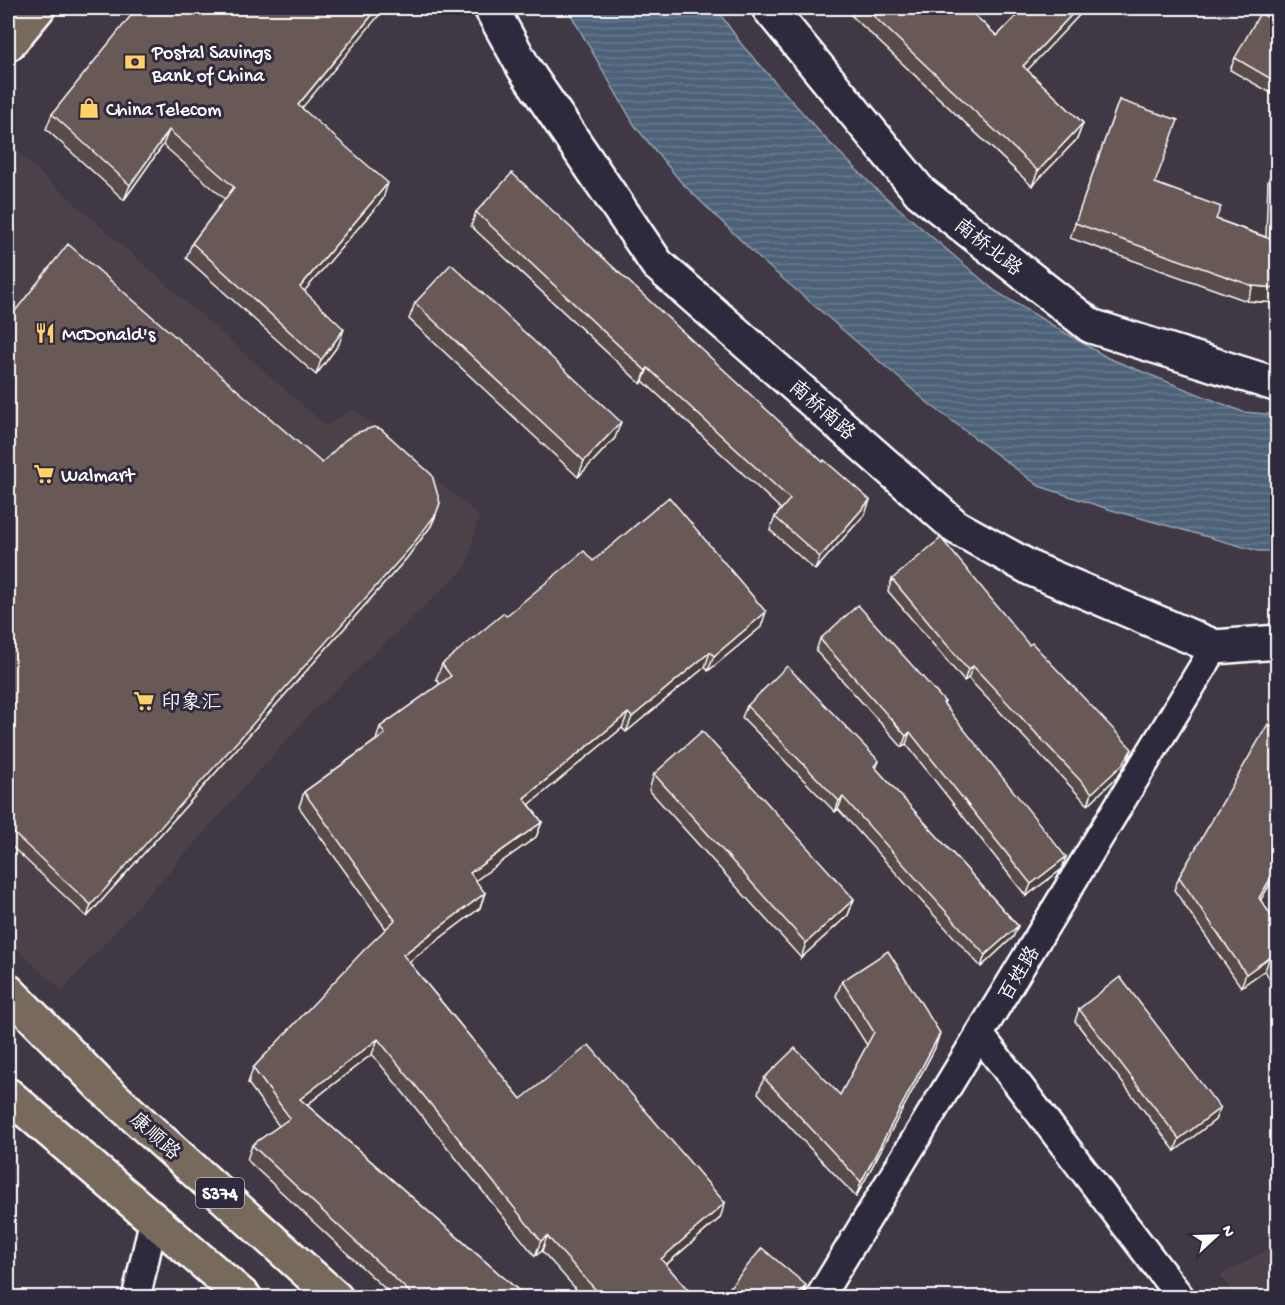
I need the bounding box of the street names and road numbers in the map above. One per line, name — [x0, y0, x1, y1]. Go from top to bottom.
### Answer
street label: 南桥北路 — [948, 213, 1027, 283]
street label: 南桥南路 — [783, 375, 861, 447]
street label: 百姓路 — [994, 941, 1047, 1006]
street label: 康顺路 — [124, 1107, 186, 1167]
road number: S374 — [196, 1178, 244, 1208]

